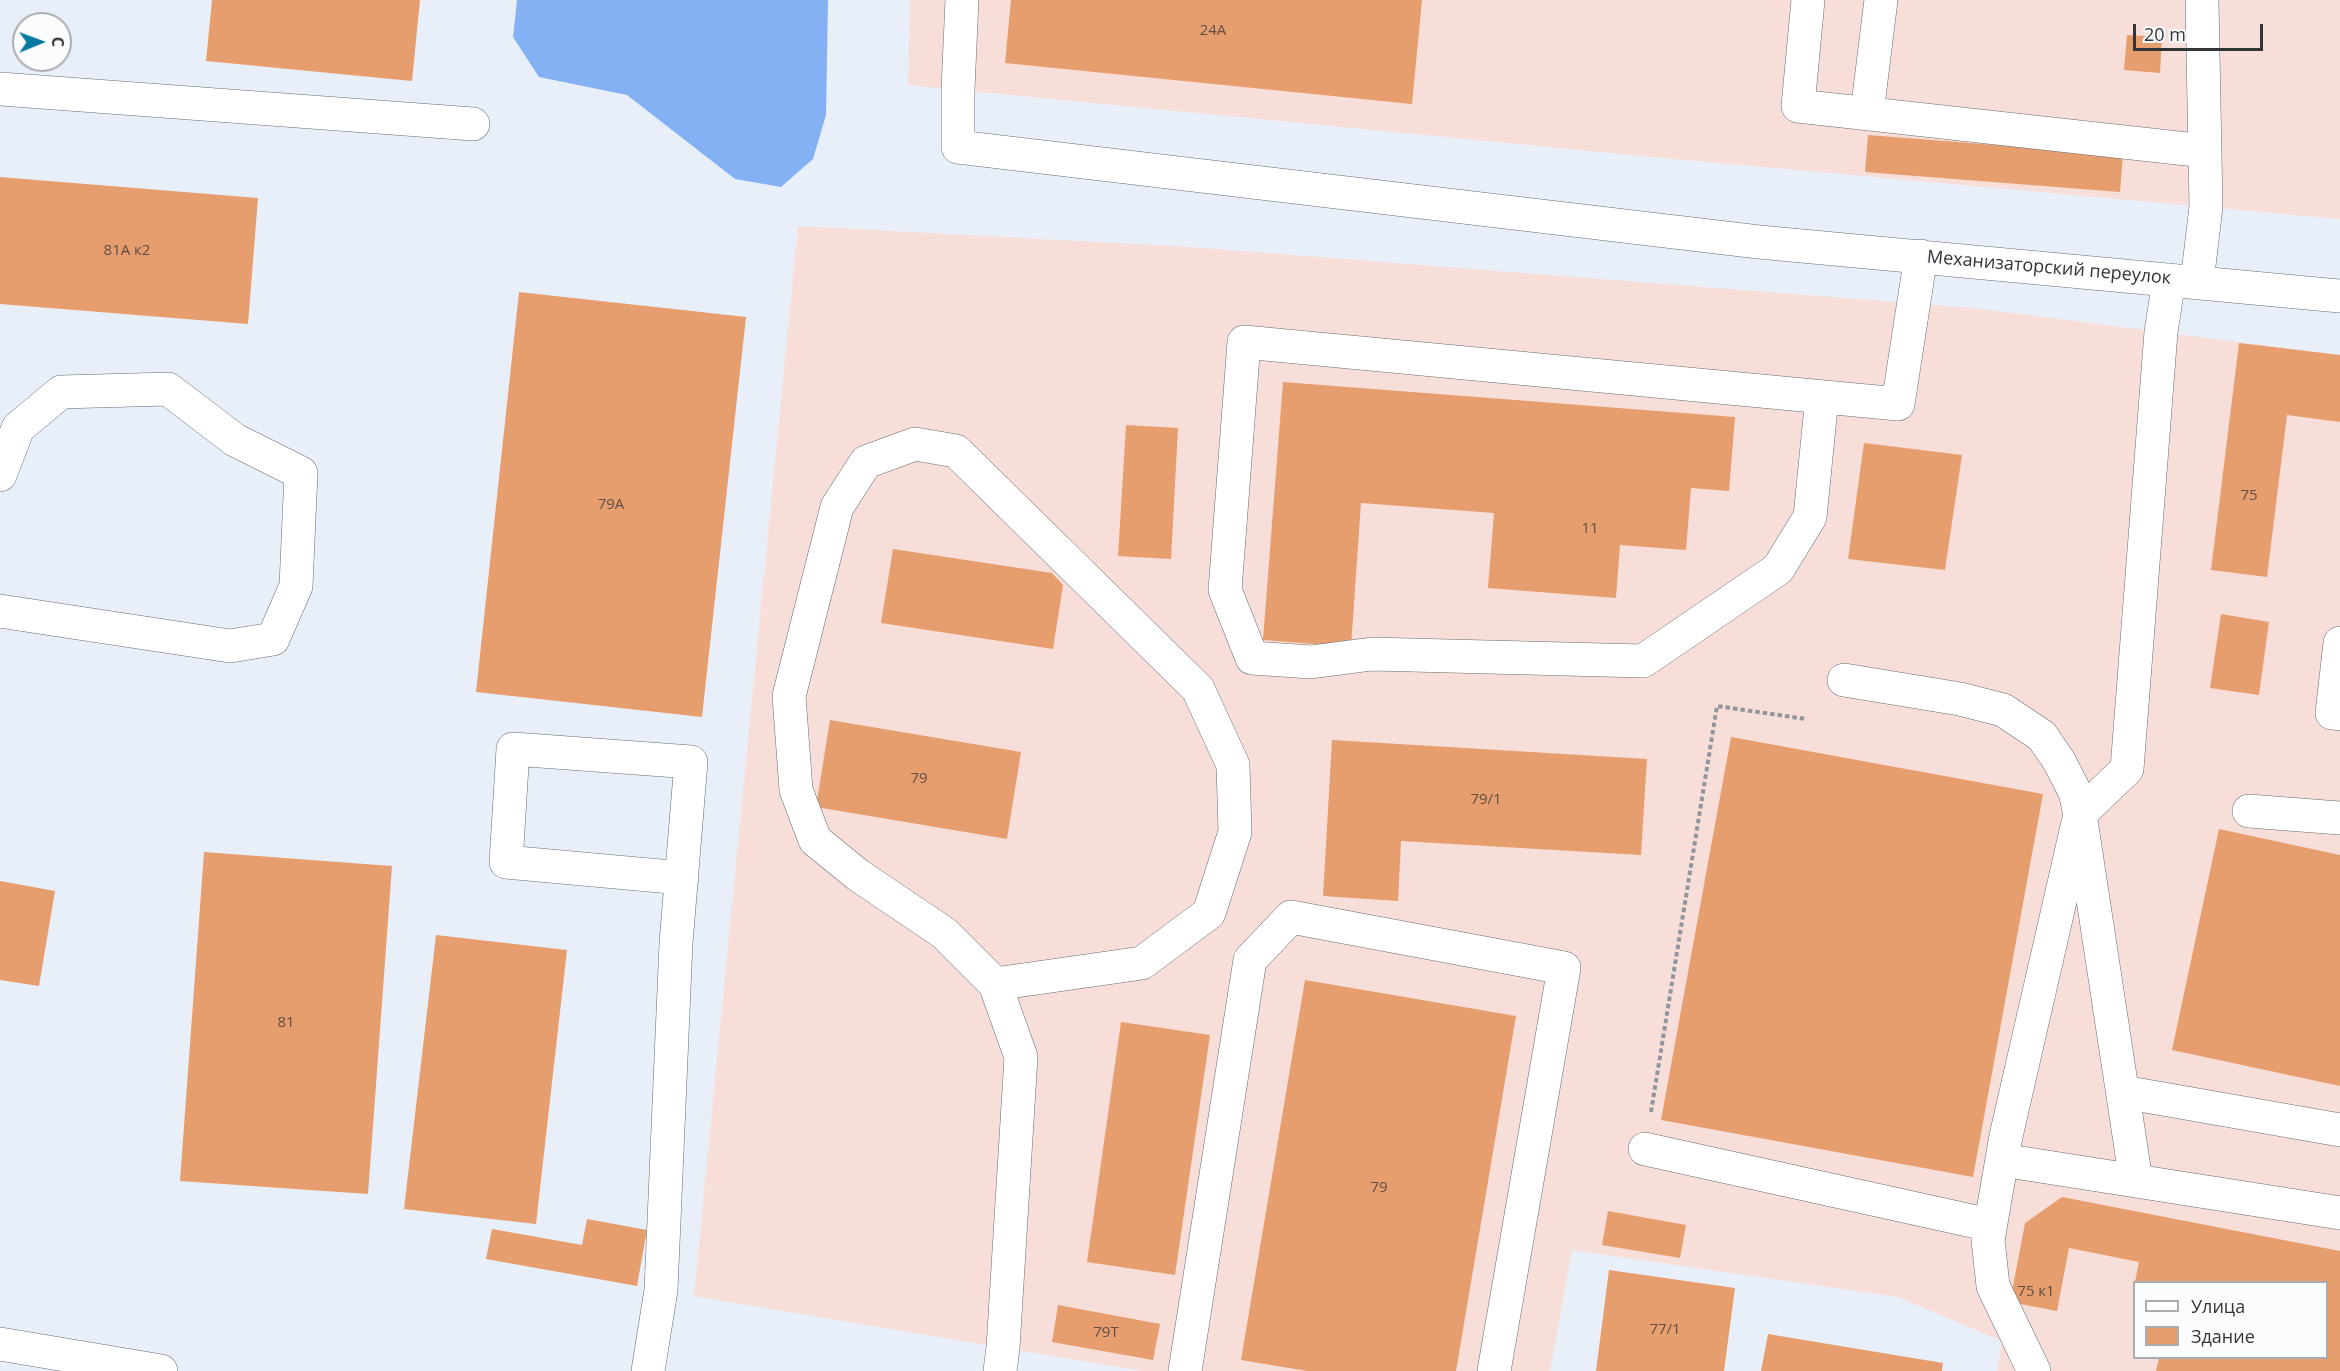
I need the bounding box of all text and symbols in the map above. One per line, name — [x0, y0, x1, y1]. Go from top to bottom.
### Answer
north arrow — [12, 12, 72, 72]
scale bar — [2136, 12, 2266, 50]
house number: 24А — [1200, 22, 1226, 40]
text: 20 m — [2144, 22, 2186, 46]
text: С — [47, 36, 69, 47]
house number: 81А к2 — [104, 242, 150, 260]
street label: Механизаторский переулок — [1926, 247, 2172, 289]
house number: 75 — [2240, 487, 2258, 505]
house number: 79А — [598, 496, 624, 514]
house number: 11 — [1581, 520, 1599, 538]
house number: 79 — [910, 770, 928, 788]
house number: 79/1 — [1470, 791, 1502, 809]
house number: 81 — [277, 1014, 295, 1032]
house number: 79 — [1370, 1179, 1388, 1197]
legend — [2133, 1281, 2328, 1359]
house number: 75 к1 — [2017, 1283, 2055, 1301]
text: Улица — [2191, 1294, 2245, 1318]
house number: 77/1 — [1649, 1321, 1681, 1339]
house number: 79Т — [1093, 1324, 1119, 1342]
text: Здание — [2191, 1324, 2255, 1348]

